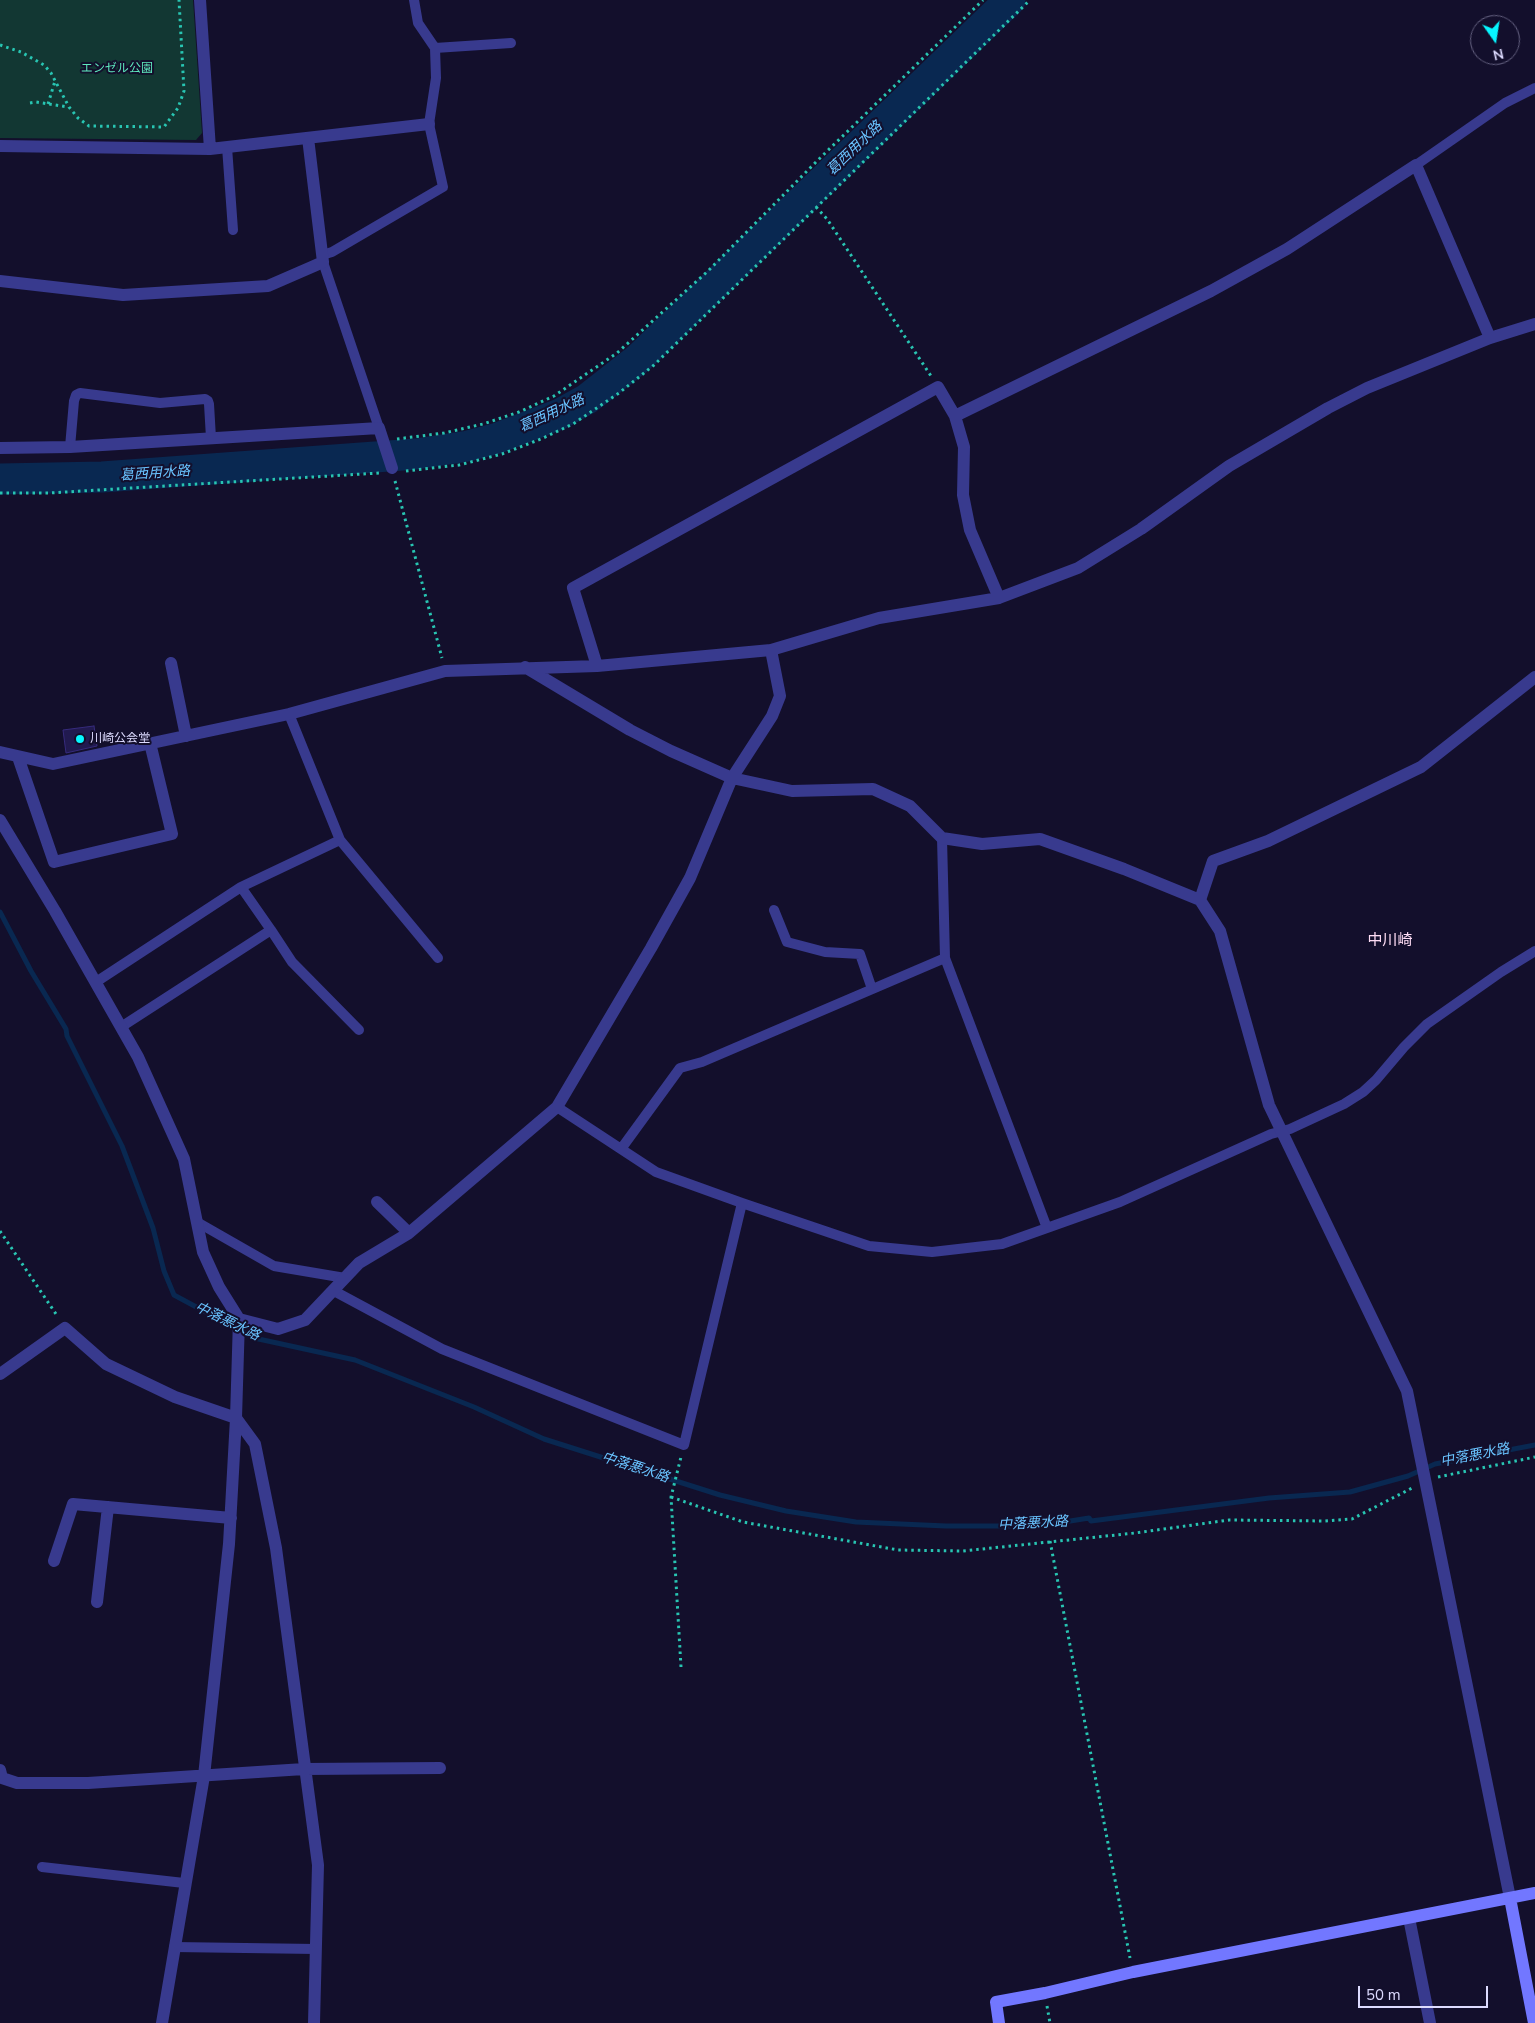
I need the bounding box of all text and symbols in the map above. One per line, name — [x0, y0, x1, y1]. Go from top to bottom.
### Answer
north arrow — [1470, 15, 1520, 65]
text: N — [1491, 44, 1506, 65]
park label: エンゼル公園 — [81, 62, 153, 76]
water label: 葛西用水路 — [824, 119, 886, 179]
water label: 葛西用水路 — [517, 392, 587, 436]
water label: 葛西用水路 — [119, 463, 191, 485]
place label: 川崎公会堂 — [90, 732, 150, 746]
marker: 川崎公会堂 — [74, 733, 86, 745]
district label: 中川崎 — [1368, 932, 1412, 950]
water label: 中落悪水路 — [192, 1299, 262, 1345]
water label: 中落悪水路 — [1439, 1441, 1511, 1471]
water label: 中落悪水路 — [599, 1449, 671, 1487]
water label: 中落悪水路 — [998, 1514, 1068, 1534]
scale bar — [1360, 1976, 1490, 2008]
text: 50 m — [1366, 1985, 1401, 2005]

